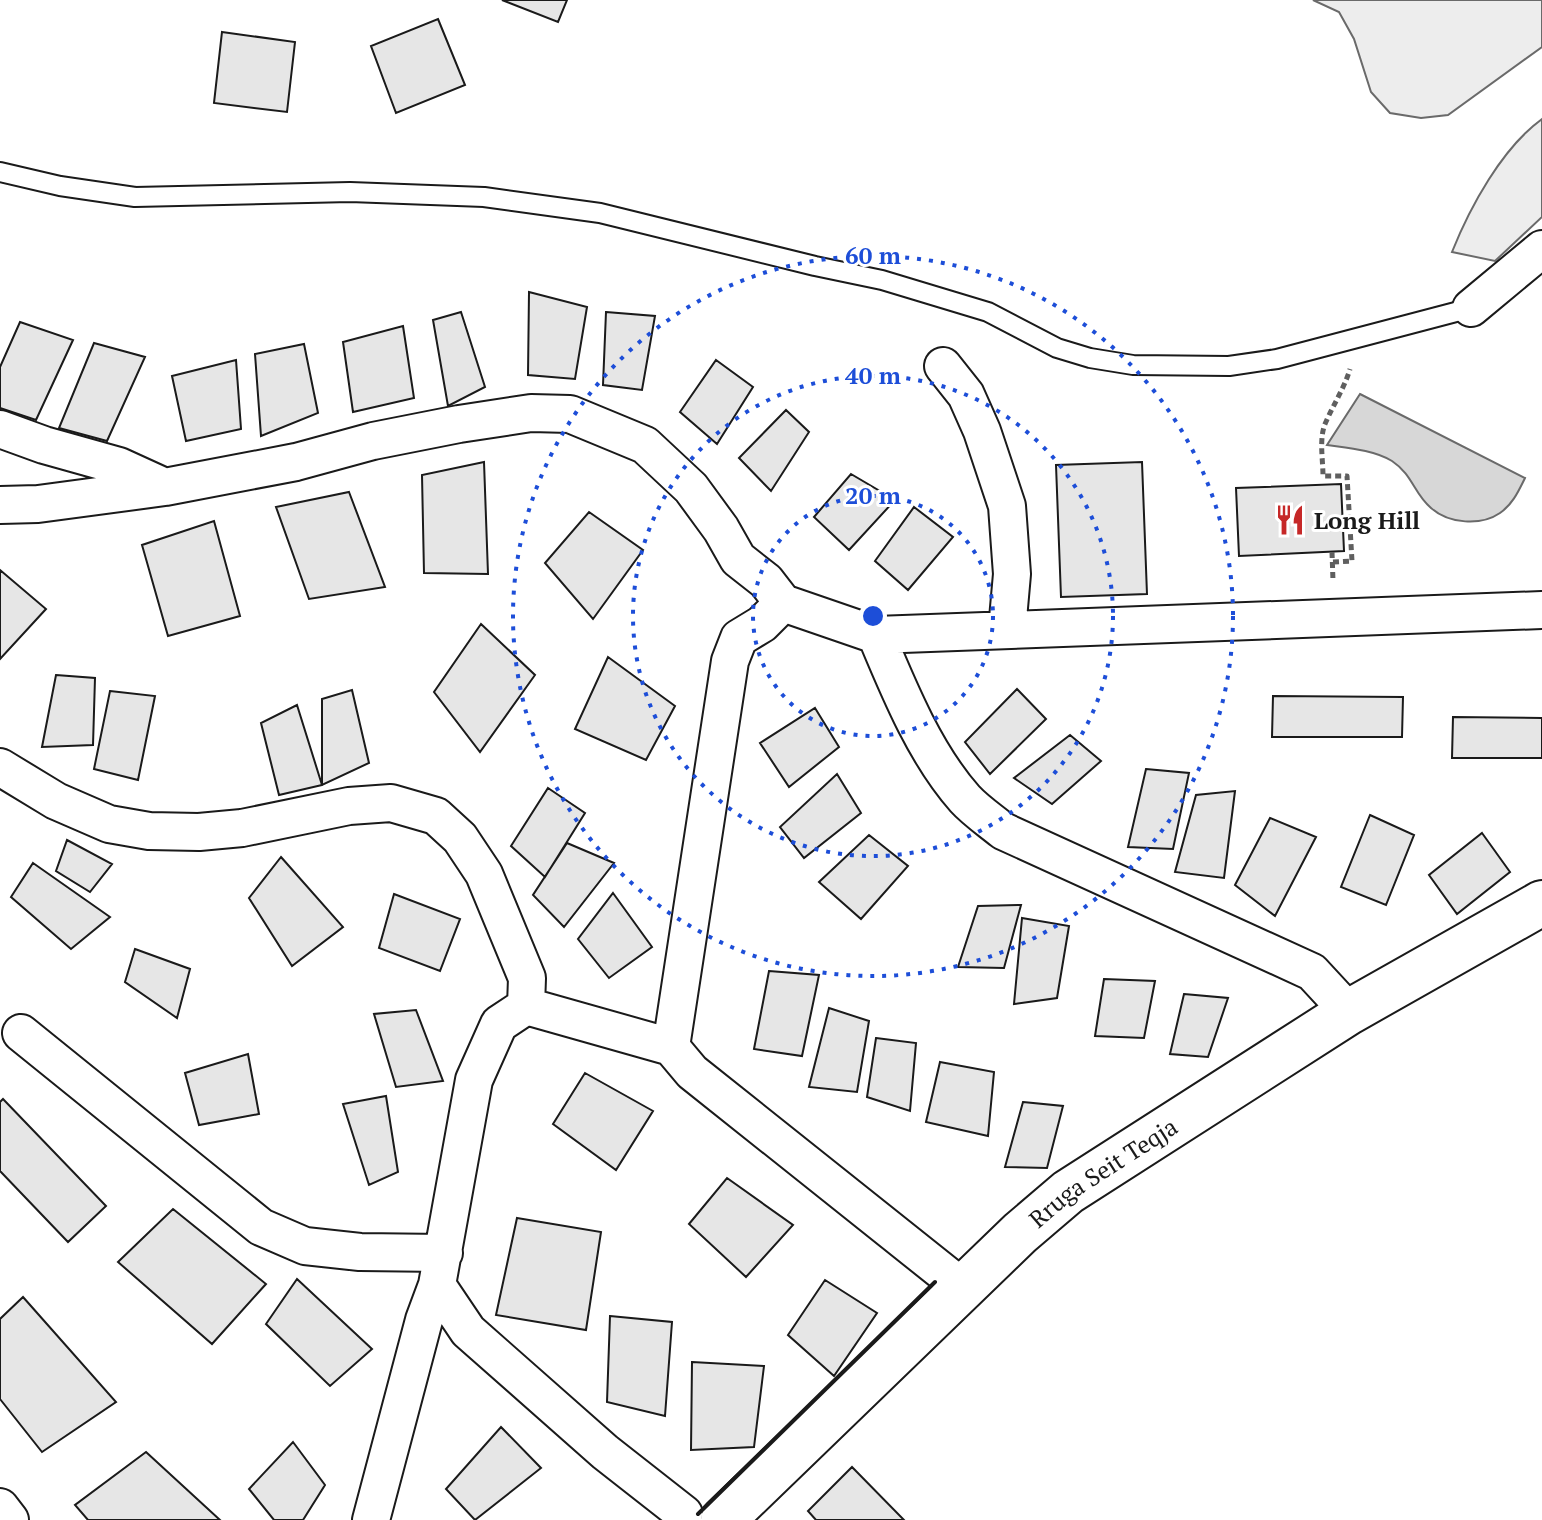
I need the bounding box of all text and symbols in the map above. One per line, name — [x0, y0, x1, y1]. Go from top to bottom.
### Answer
text: 60 m — [845, 239, 901, 271]
text: 40 m — [845, 359, 901, 391]
text: 20 m — [845, 479, 901, 511]
restaurant icon: Long Hill — [1273, 503, 1307, 537]
place label: Long Hill — [1314, 504, 1420, 536]
centre of rings — [859, 602, 887, 630]
street label: Rruga Seit Teqja — [1022, 1110, 1183, 1235]

